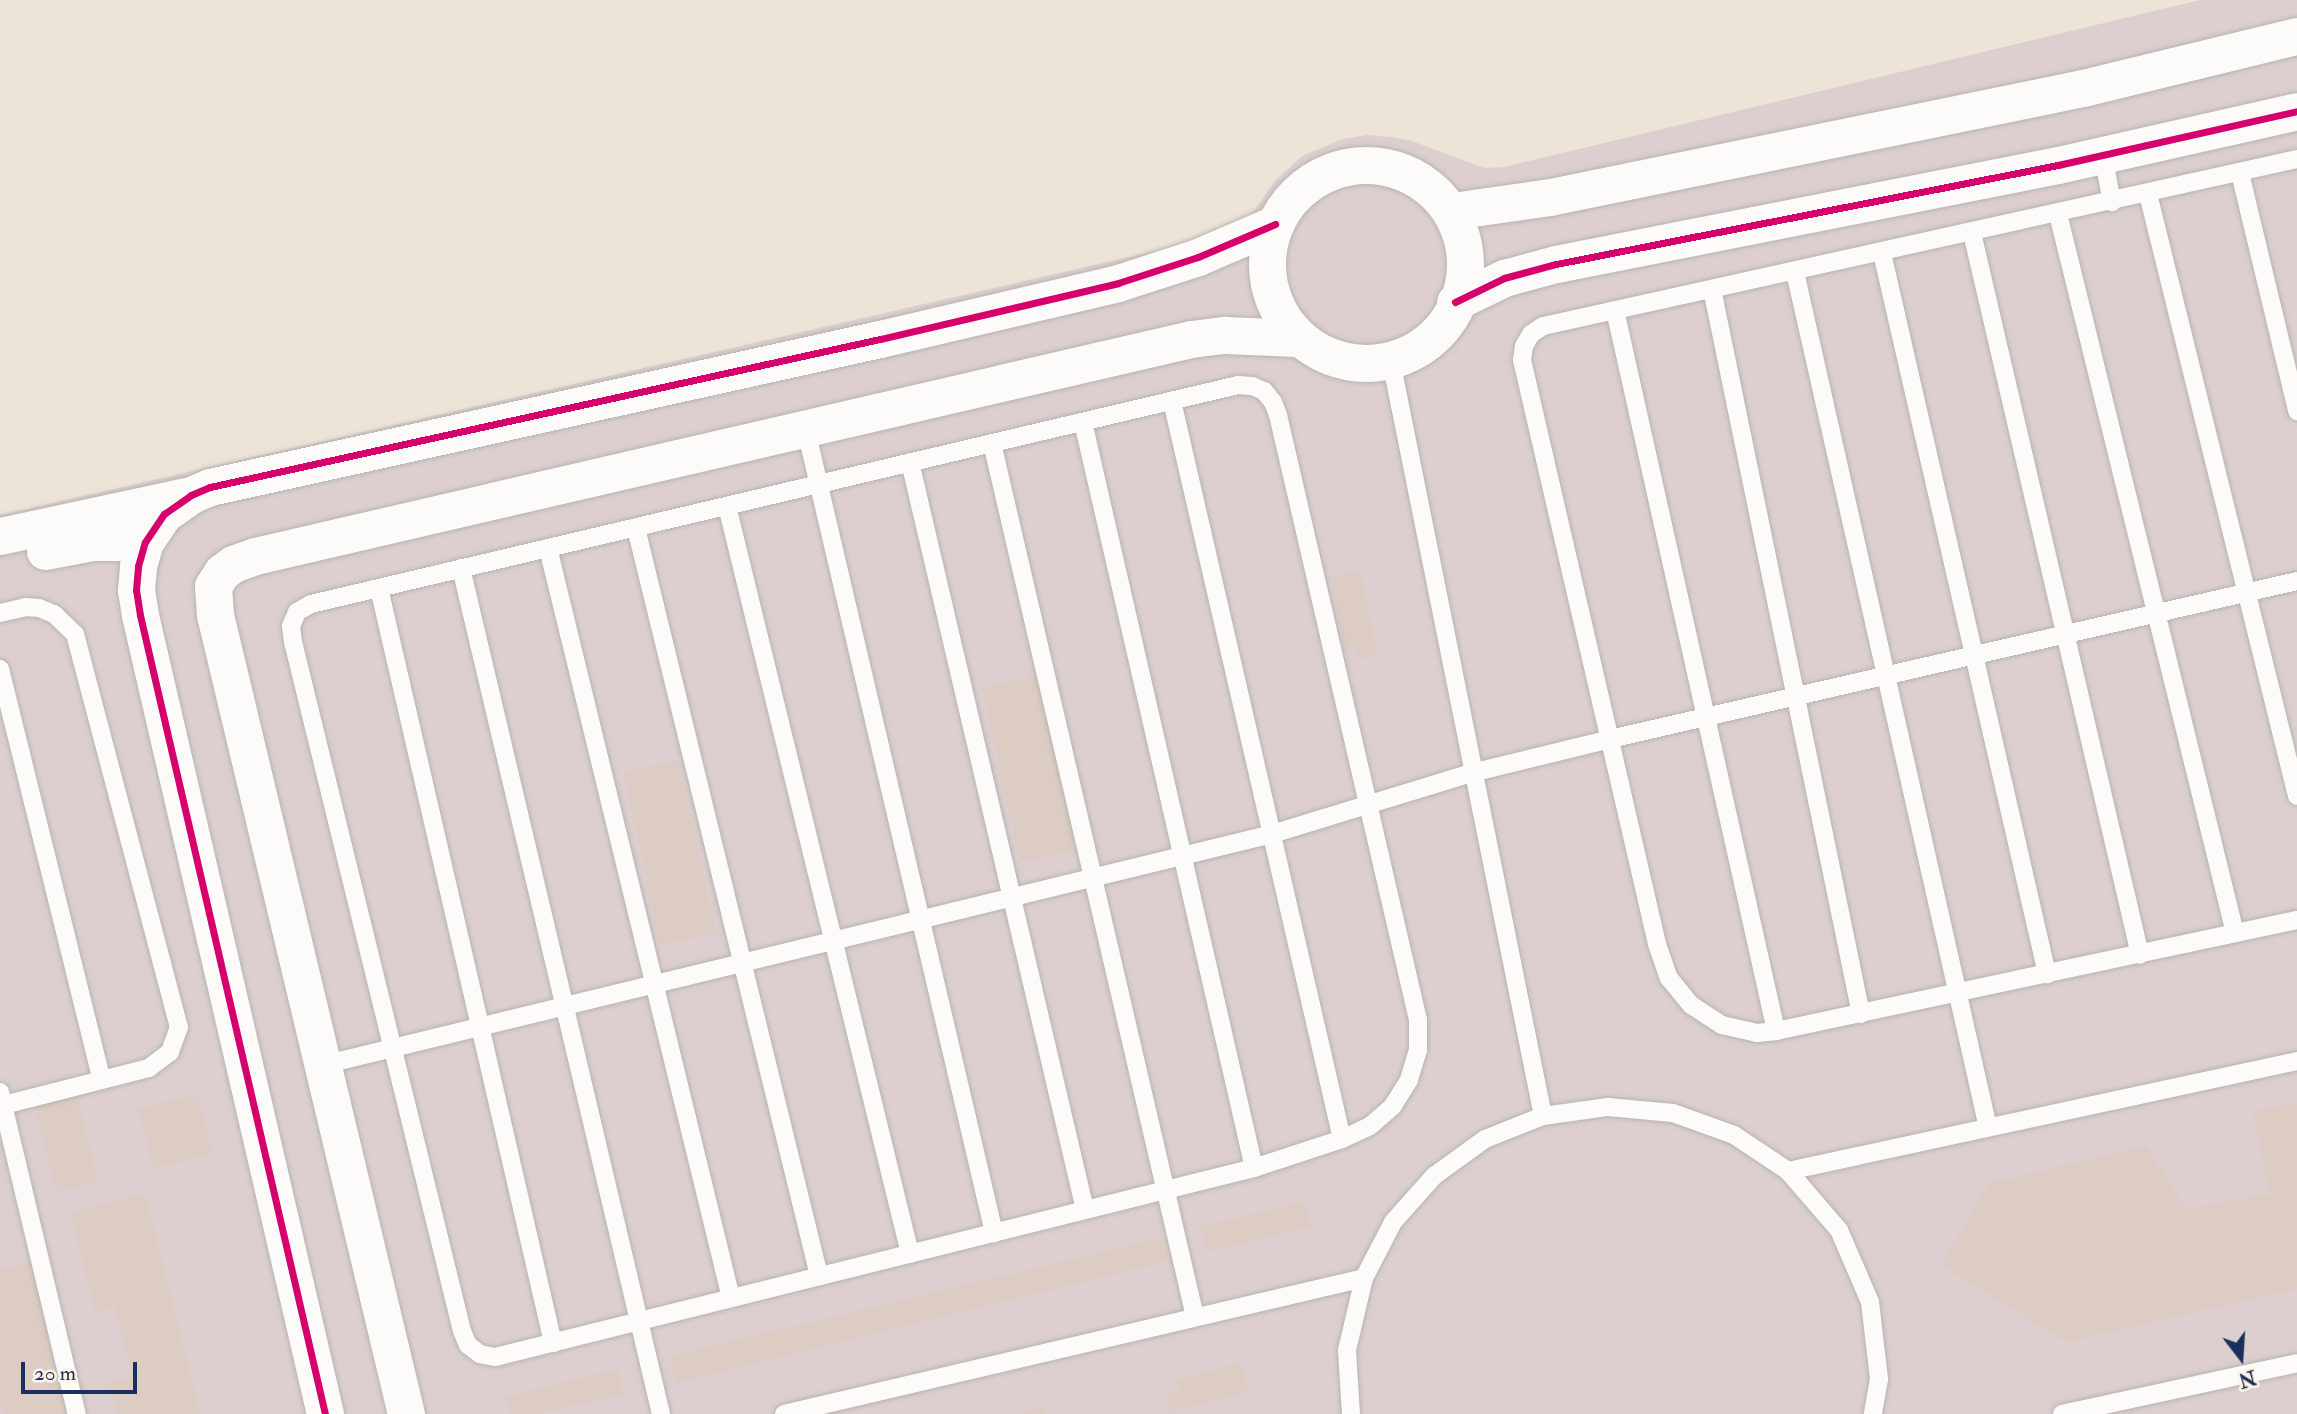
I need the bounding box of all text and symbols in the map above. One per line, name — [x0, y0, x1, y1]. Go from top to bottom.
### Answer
north arrow — [2206, 1323, 2276, 1393]
scale bar — [24, 1348, 140, 1392]
text: 20 m — [34, 1360, 76, 1387]
text: N — [2236, 1364, 2259, 1392]

